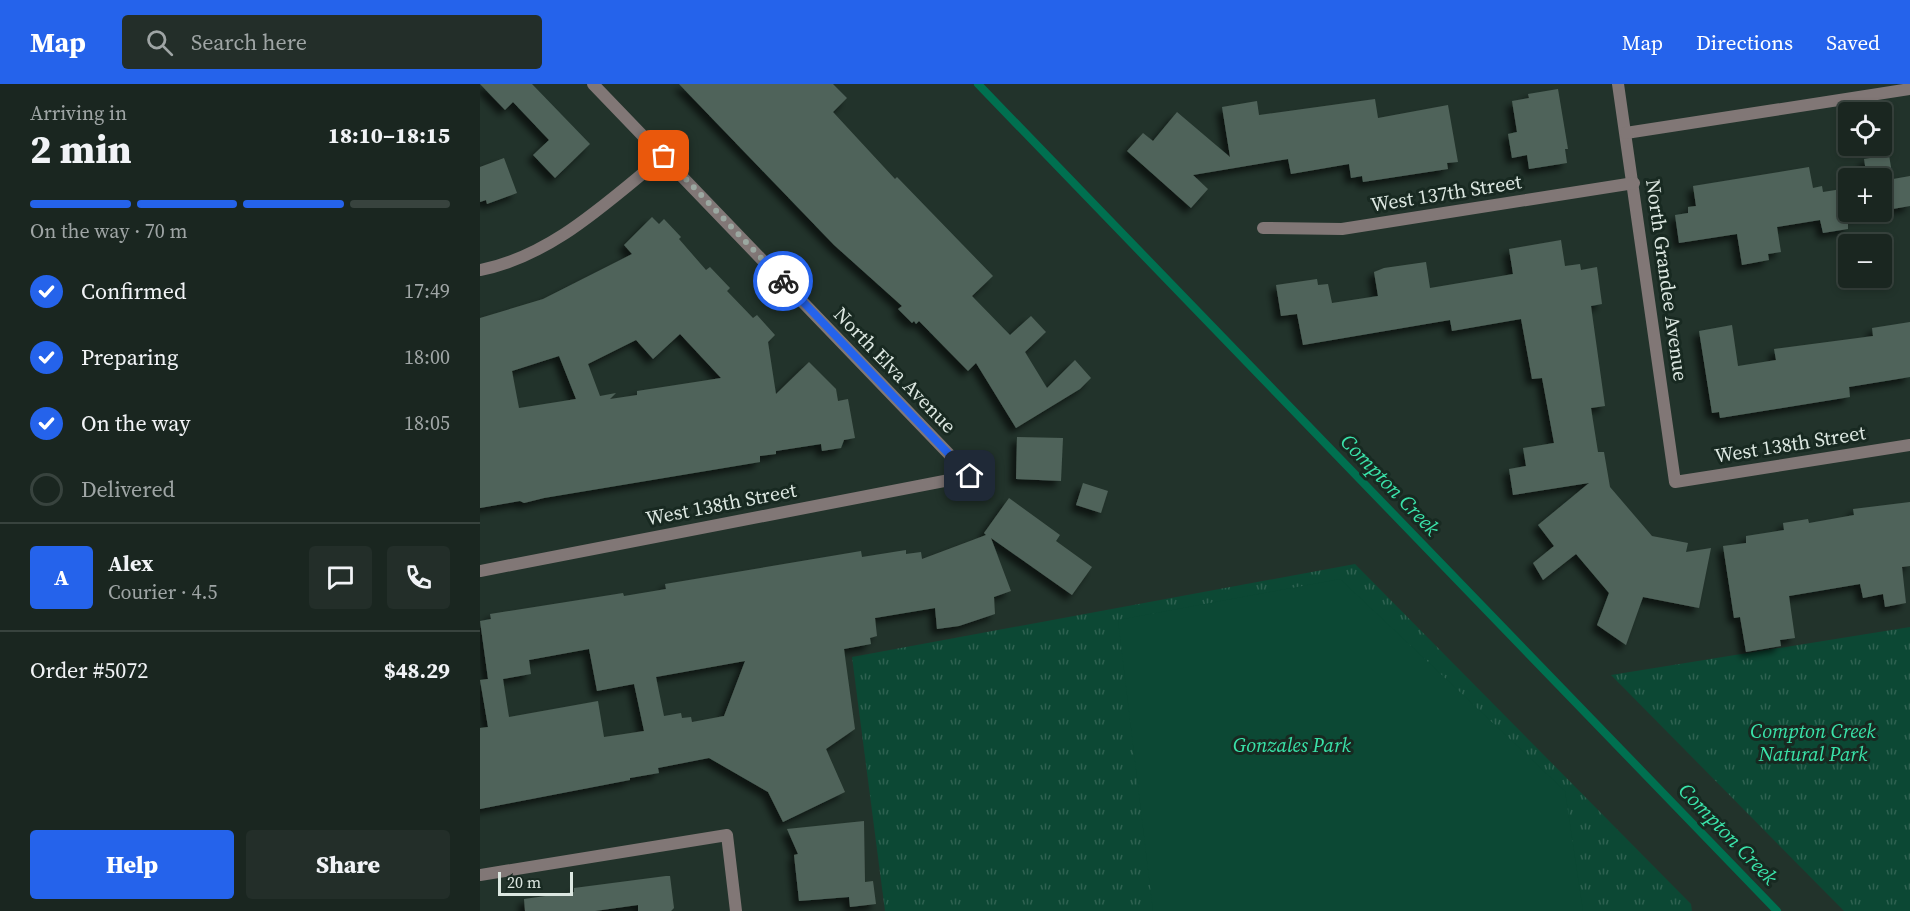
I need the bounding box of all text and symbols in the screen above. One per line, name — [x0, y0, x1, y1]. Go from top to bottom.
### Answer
search box — [122, 15, 542, 69]
text: Map — [30, 23, 86, 61]
icon: search — [143, 26, 176, 59]
text: Search here — [191, 27, 307, 57]
text: Map — [1622, 28, 1663, 57]
text: Directions — [1696, 28, 1793, 57]
text: Saved — [1826, 28, 1880, 57]
text: Arriving in — [30, 99, 127, 127]
map controls — [1838, 102, 1892, 288]
button: locate — [1838, 102, 1892, 156]
text: 18:10–18:15 — [328, 120, 450, 150]
text: 2 min — [30, 123, 132, 176]
pin — [638, 130, 689, 181]
icon: bag — [647, 139, 680, 172]
street label: West 137th Street — [1368, 167, 1524, 219]
button: + — [1838, 168, 1892, 222]
street label: North Grandee Avenue — [1639, 177, 1695, 383]
text: On the way · 70 m — [30, 217, 187, 245]
button: − — [1838, 234, 1892, 288]
courier — [753, 251, 813, 311]
icon: bike — [767, 265, 800, 298]
icon: check — [30, 275, 63, 308]
text: Confirmed — [81, 276, 186, 306]
text: 17:49 — [404, 277, 450, 305]
street label: North Elva Avenue — [827, 301, 963, 439]
icon: check — [30, 341, 63, 374]
text: Preparing — [81, 342, 178, 372]
text: 18:00 — [404, 343, 450, 371]
icon: check — [30, 407, 63, 440]
text: On the way — [81, 408, 190, 438]
text: 18:05 — [404, 409, 450, 437]
street label: West 138th Street — [1712, 418, 1868, 470]
water label: Compton Creek — [1334, 427, 1447, 542]
pin — [944, 450, 995, 501]
icon: home — [953, 459, 986, 492]
text: Delivered — [81, 474, 175, 504]
street label: West 138th Street — [643, 476, 799, 532]
button: chat — [309, 546, 372, 609]
button: phone — [387, 546, 450, 609]
text: Alex — [108, 548, 153, 578]
text: A — [54, 562, 69, 592]
text: Courier · 4.5 — [108, 578, 217, 606]
text: Order #5072 — [30, 655, 148, 685]
text: $48.29 — [384, 655, 450, 685]
park label: Compton Creek Natural Park — [1750, 717, 1876, 768]
park label: Gonzales Park — [1233, 731, 1351, 759]
water label: Compton Creek — [1672, 776, 1785, 891]
button: Help — [30, 830, 234, 899]
button: Share — [246, 830, 450, 899]
scale bar — [498, 869, 573, 896]
text: 20 m — [507, 871, 541, 893]

